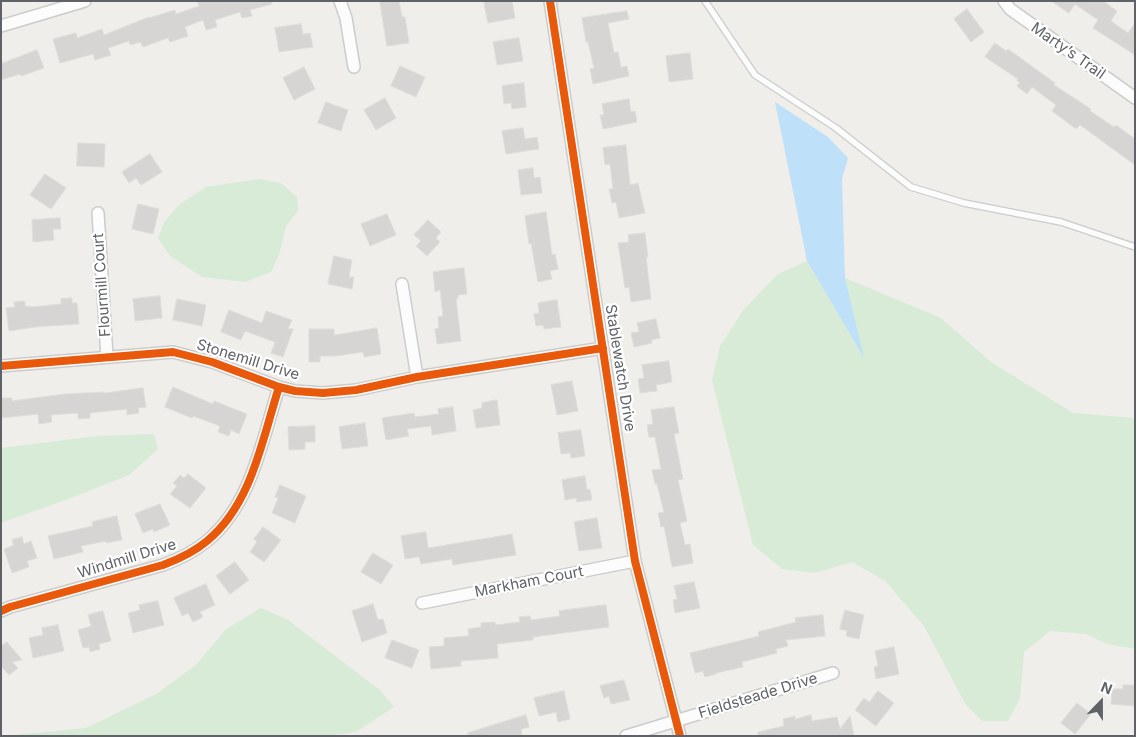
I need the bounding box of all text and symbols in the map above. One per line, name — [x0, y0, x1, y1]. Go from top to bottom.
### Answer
street label: Marty’s Trail — [1027, 19, 1109, 83]
street label: Flourmill Court — [89, 232, 115, 338]
street label: Stablewatch Drive — [601, 303, 639, 433]
street label: Stonemill Drive — [194, 336, 302, 384]
street label: Windmill Drive — [76, 535, 178, 583]
street label: Markham Court — [473, 563, 585, 601]
street label: Fieldsteade Drive — [696, 669, 820, 723]
north arrow — [1076, 677, 1126, 727]
text: N — [1099, 678, 1115, 698]

